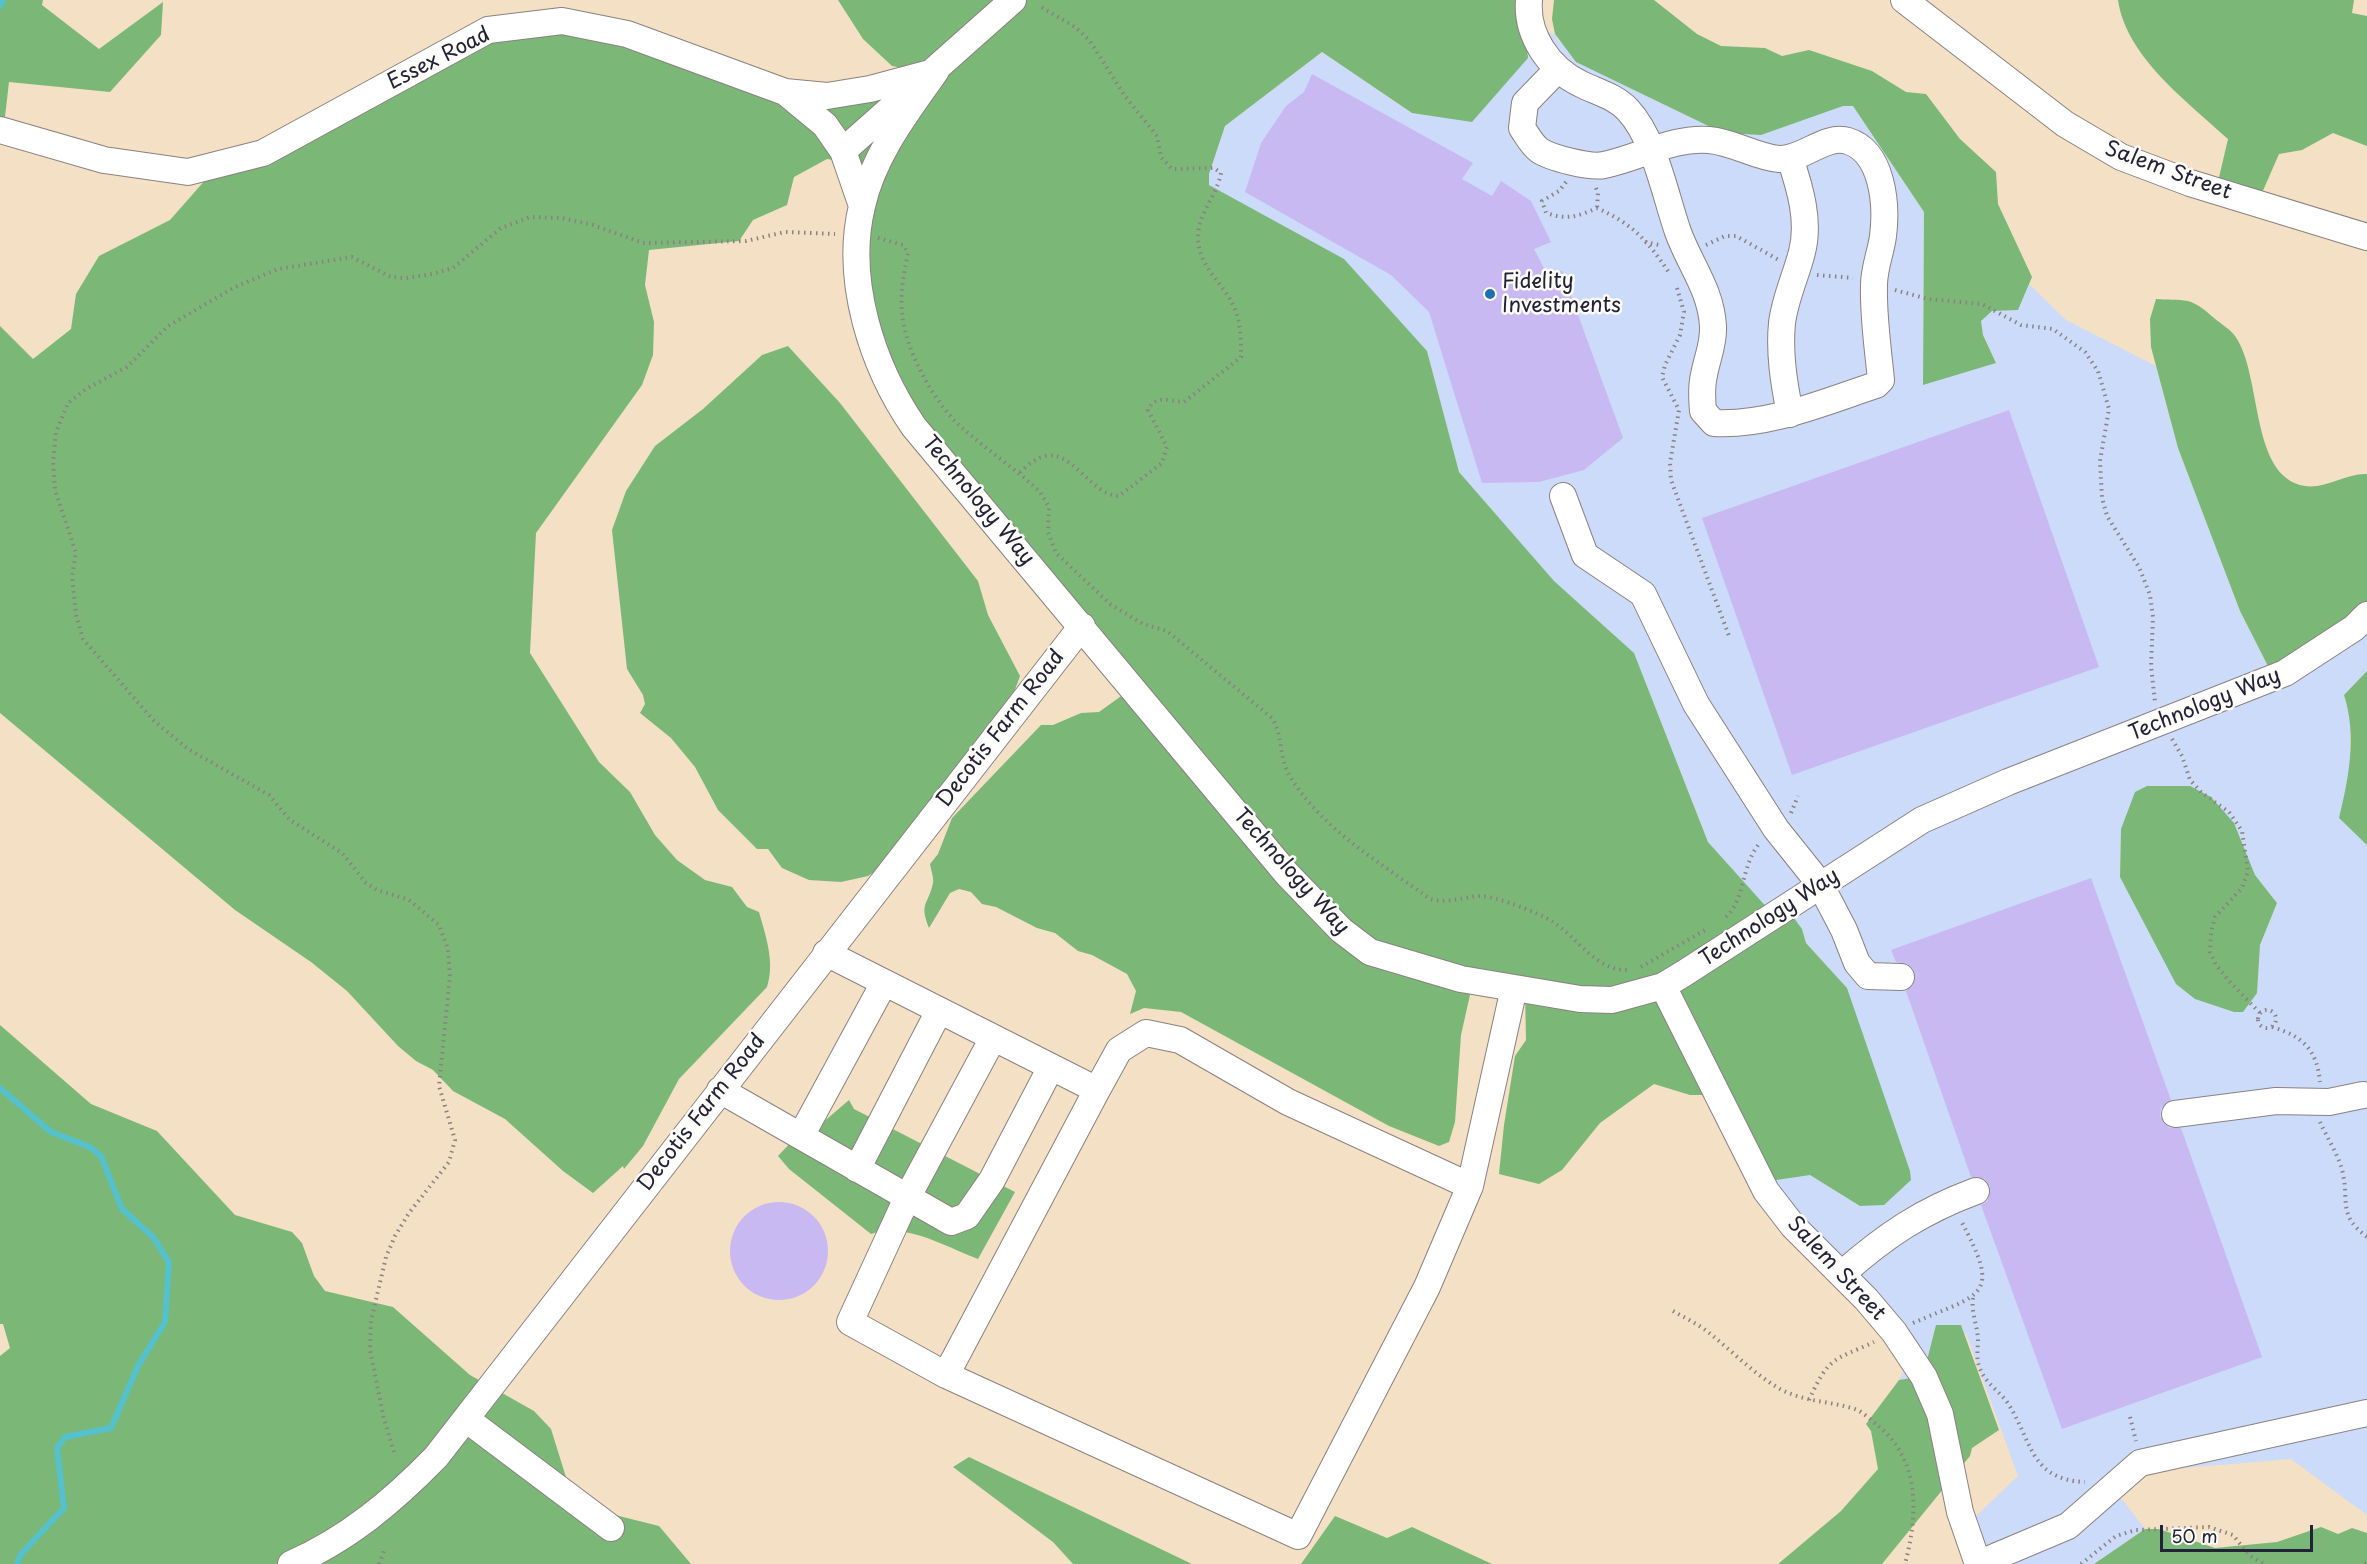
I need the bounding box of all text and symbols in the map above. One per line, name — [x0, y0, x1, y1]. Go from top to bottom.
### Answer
street label: Essex Road — [383, 22, 495, 96]
street label: Salem Street — [2101, 136, 2235, 206]
place label: Fidelity Investments — [1502, 269, 1621, 319]
marker: Fidelity Investments — [1483, 287, 1497, 301]
street label: Technology Way — [917, 431, 1039, 571]
street label: Decotis Farm Road — [932, 645, 1070, 813]
street label: Technology Way — [2126, 663, 2284, 747]
street label: Technology Way — [1228, 804, 1354, 940]
street label: Technology Way — [1696, 864, 1844, 972]
street label: Decotis Farm Road — [633, 1029, 771, 1197]
street label: Salem Street — [1781, 1212, 1891, 1326]
scale bar — [2163, 1513, 2316, 1551]
text: 50 m — [2171, 1522, 2218, 1549]

